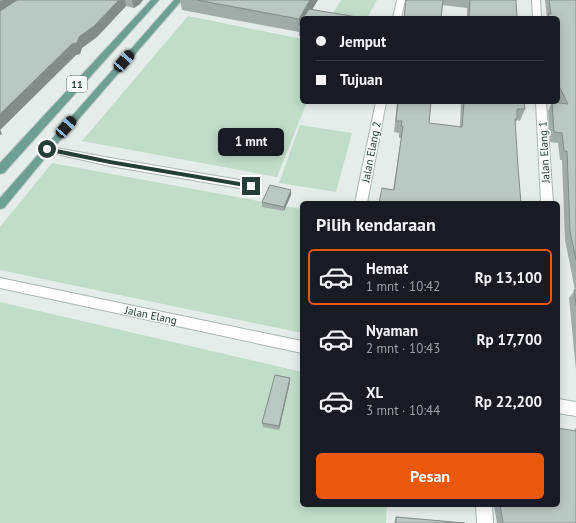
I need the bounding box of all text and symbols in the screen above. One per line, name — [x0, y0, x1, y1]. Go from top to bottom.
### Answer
text: Jemput — [340, 32, 386, 51]
car — [112, 48, 136, 74]
text: Tujuan — [340, 70, 383, 89]
road number: 11 — [67, 76, 87, 92]
car — [54, 114, 78, 140]
street label: Jalan Elang 2 — [358, 120, 384, 185]
street label: Jalan Elang 1 — [535, 121, 553, 184]
callout: 1 mnt — [218, 128, 284, 156]
text: 1 mnt — [235, 133, 267, 150]
route start — [38, 140, 56, 158]
route end — [242, 177, 260, 195]
text: Pilih kendaraan — [316, 213, 436, 236]
icon: car — [318, 259, 354, 295]
text: Hemat — [366, 259, 408, 278]
text: Rp 13,100 — [475, 268, 542, 287]
text: 1 mnt · 10:42 — [366, 278, 440, 295]
street label: Jalan Elang — [123, 302, 178, 327]
icon: car — [318, 321, 354, 357]
text: Nyaman — [366, 321, 418, 340]
text: Rp 17,700 — [477, 330, 542, 349]
text: 2 mnt · 10:43 — [366, 340, 440, 357]
icon: car — [318, 383, 354, 419]
text: XL — [366, 383, 383, 402]
text: Rp 22,200 — [475, 392, 542, 411]
text: 3 mnt · 10:44 — [366, 402, 440, 419]
button: Pesan — [316, 453, 544, 499]

